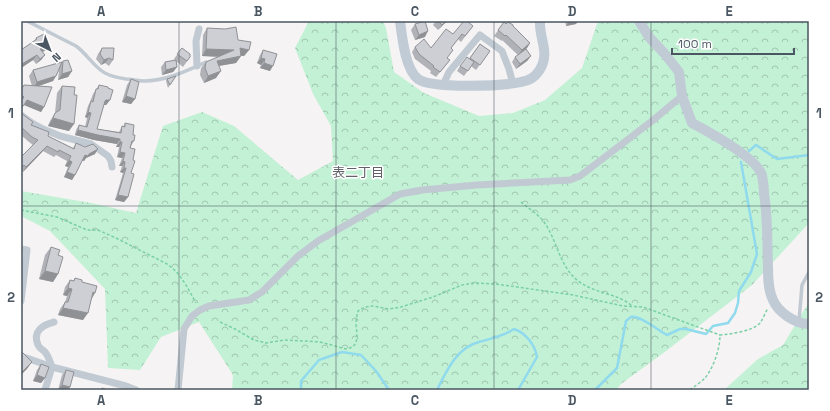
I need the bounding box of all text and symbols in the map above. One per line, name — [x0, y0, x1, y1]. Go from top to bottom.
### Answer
text: A — [97, 3, 106, 20]
text: B — [254, 3, 263, 20]
text: C — [411, 3, 419, 20]
text: D — [568, 3, 577, 20]
text: E — [725, 3, 733, 20]
north arrow — [30, 30, 70, 70]
scale bar — [672, 30, 794, 56]
text: 100 m — [678, 36, 712, 52]
text: N — [49, 50, 64, 65]
text: 1 — [8, 105, 14, 122]
text: 1 — [816, 105, 822, 122]
district label: 表二丁目 — [332, 164, 384, 181]
text: 2 — [7, 289, 15, 306]
text: 2 — [815, 289, 823, 306]
text: A — [97, 392, 106, 409]
text: B — [254, 392, 263, 409]
text: C — [411, 392, 419, 409]
text: D — [568, 392, 577, 409]
text: E — [725, 392, 733, 409]

